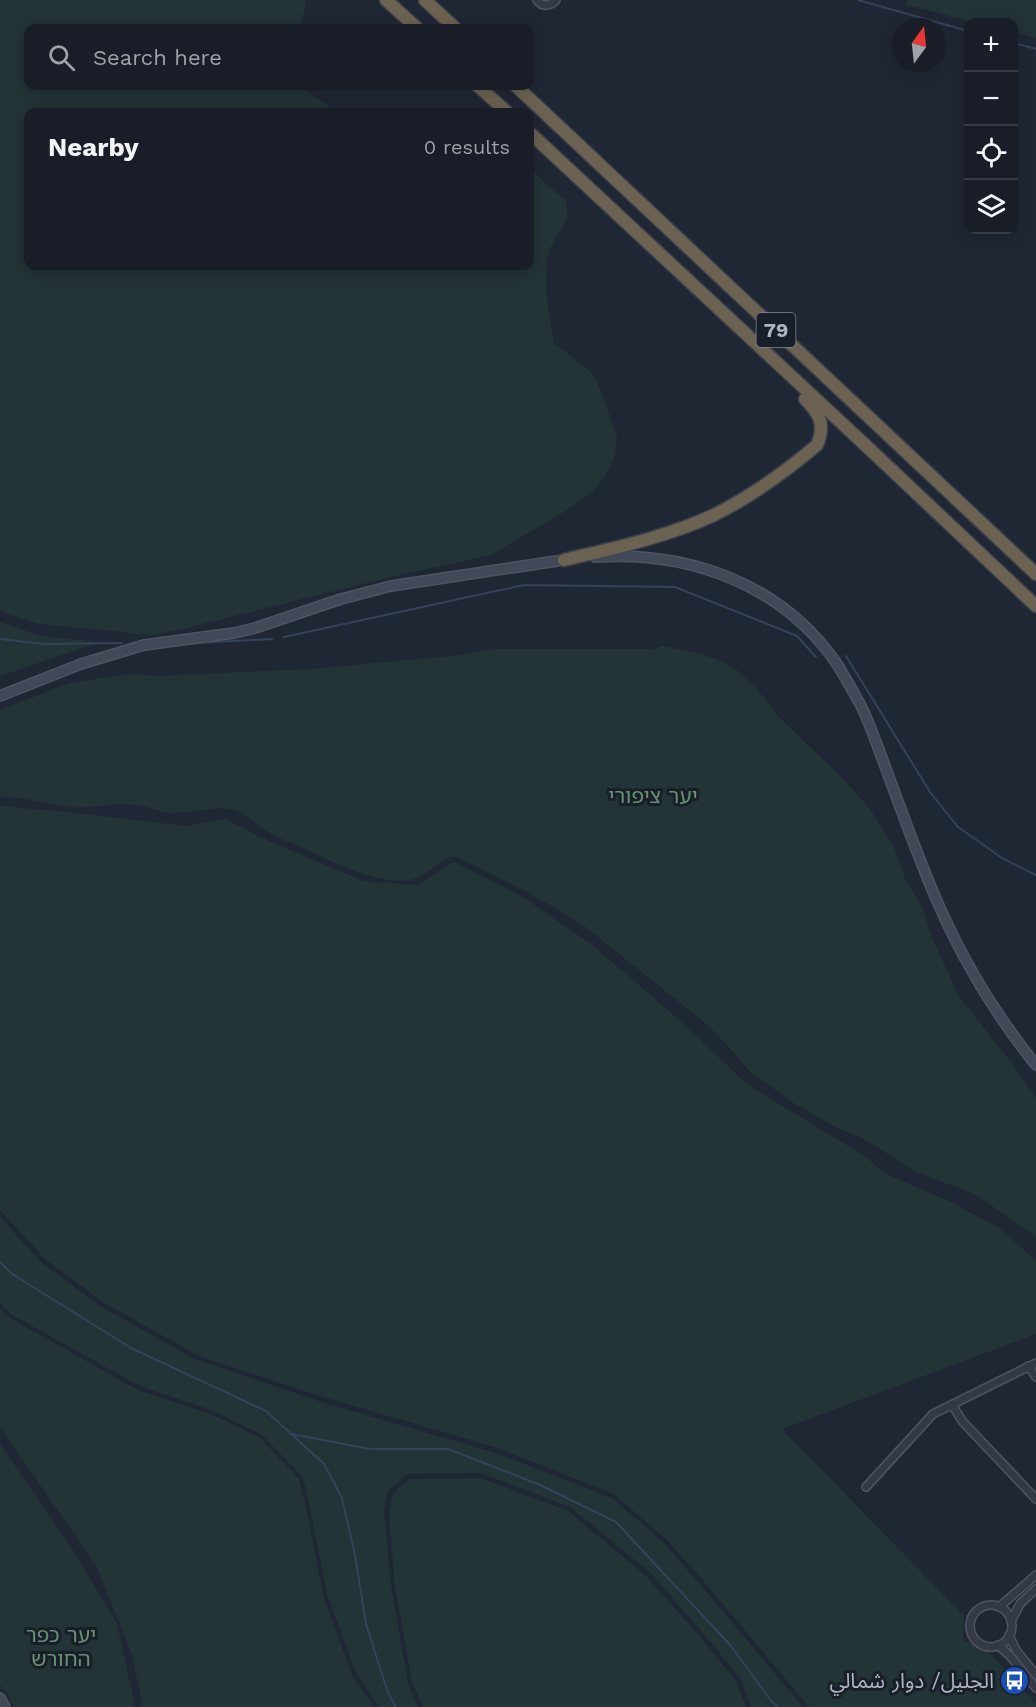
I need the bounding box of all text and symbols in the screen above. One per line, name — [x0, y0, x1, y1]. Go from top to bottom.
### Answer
north arrow — [892, 18, 946, 72]
map controls — [964, 18, 1018, 234]
button: + — [964, 18, 1018, 72]
search box — [24, 24, 534, 90]
icon: search — [45, 41, 78, 74]
text: Search here — [93, 45, 222, 70]
button: − — [964, 72, 1018, 126]
button: locate — [964, 126, 1018, 180]
text: Nearby — [48, 132, 139, 162]
text: 0 results — [424, 135, 510, 159]
button: layers — [964, 180, 1018, 234]
road number: 79 — [756, 313, 796, 347]
park label: יער ציפורי — [608, 783, 698, 808]
park label: יער כפר החורש — [26, 1622, 96, 1671]
bus stop icon: الجليل/ دوار شمالي — [999, 1664, 1031, 1696]
place label: الجليل/ دوار شمالي — [829, 1668, 994, 1696]

